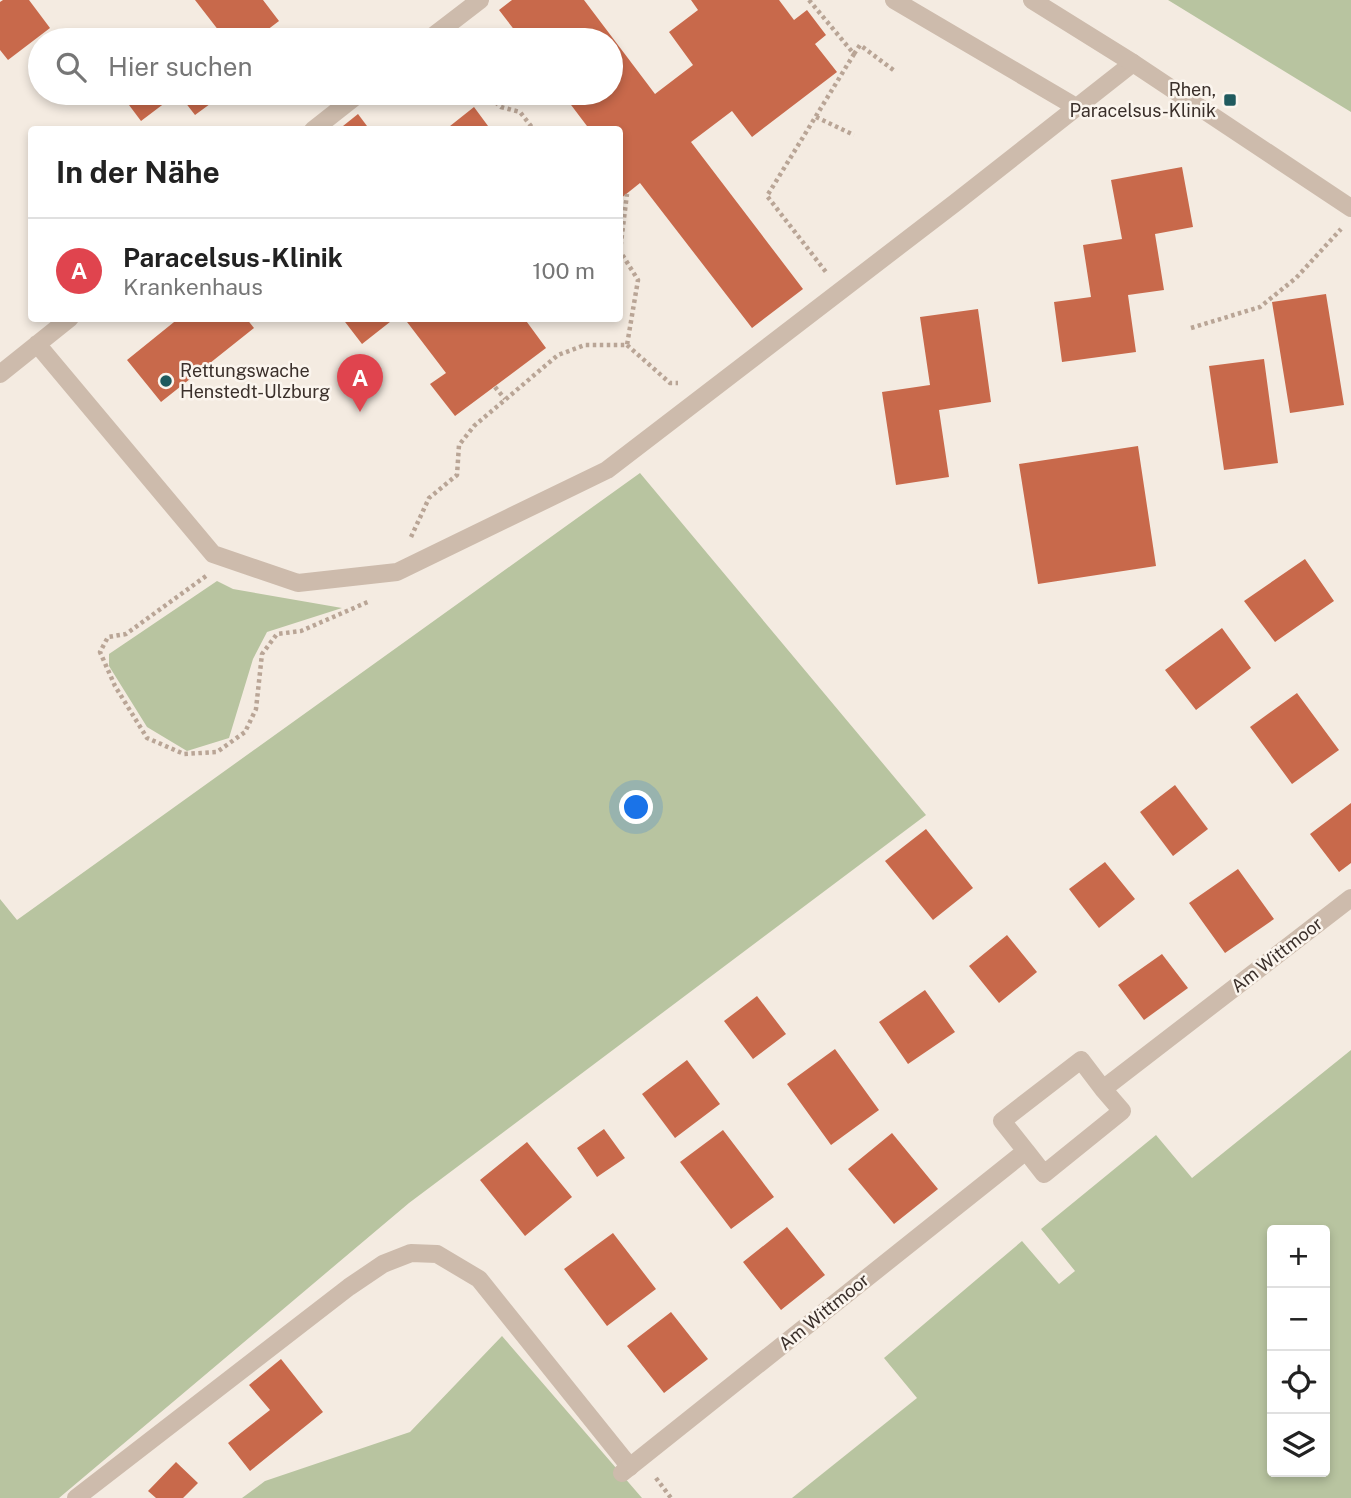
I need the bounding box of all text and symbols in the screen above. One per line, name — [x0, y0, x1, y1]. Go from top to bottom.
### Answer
search box — [28, 28, 623, 105]
icon: search — [52, 48, 90, 86]
text: Hier suchen — [108, 51, 253, 82]
place label: Rhen, Paracelsus-Klinik — [1070, 79, 1216, 121]
marker: Rhen, Paracelsus-Klinik — [1222, 92, 1238, 108]
text: In der Nähe — [56, 154, 220, 190]
text: Paracelsus-Klinik — [123, 242, 343, 273]
text: A — [71, 257, 87, 284]
text: 100 m — [532, 257, 595, 284]
text: Krankenhaus — [123, 273, 263, 300]
pin: A — [337, 354, 383, 412]
place label: Rettungswache Henstedt-Ulzburg — [180, 360, 330, 402]
marker: Rettungswache Henstedt-Ulzburg — [158, 373, 174, 389]
your location — [619, 790, 653, 824]
street label: Am Wittmoor — [1227, 912, 1327, 997]
map controls — [1267, 1225, 1330, 1477]
button: + — [1267, 1225, 1330, 1288]
street label: Am Wittmoor — [774, 1269, 873, 1354]
button: − — [1267, 1288, 1330, 1351]
button: locate — [1267, 1351, 1330, 1414]
button: layers — [1267, 1414, 1330, 1477]

